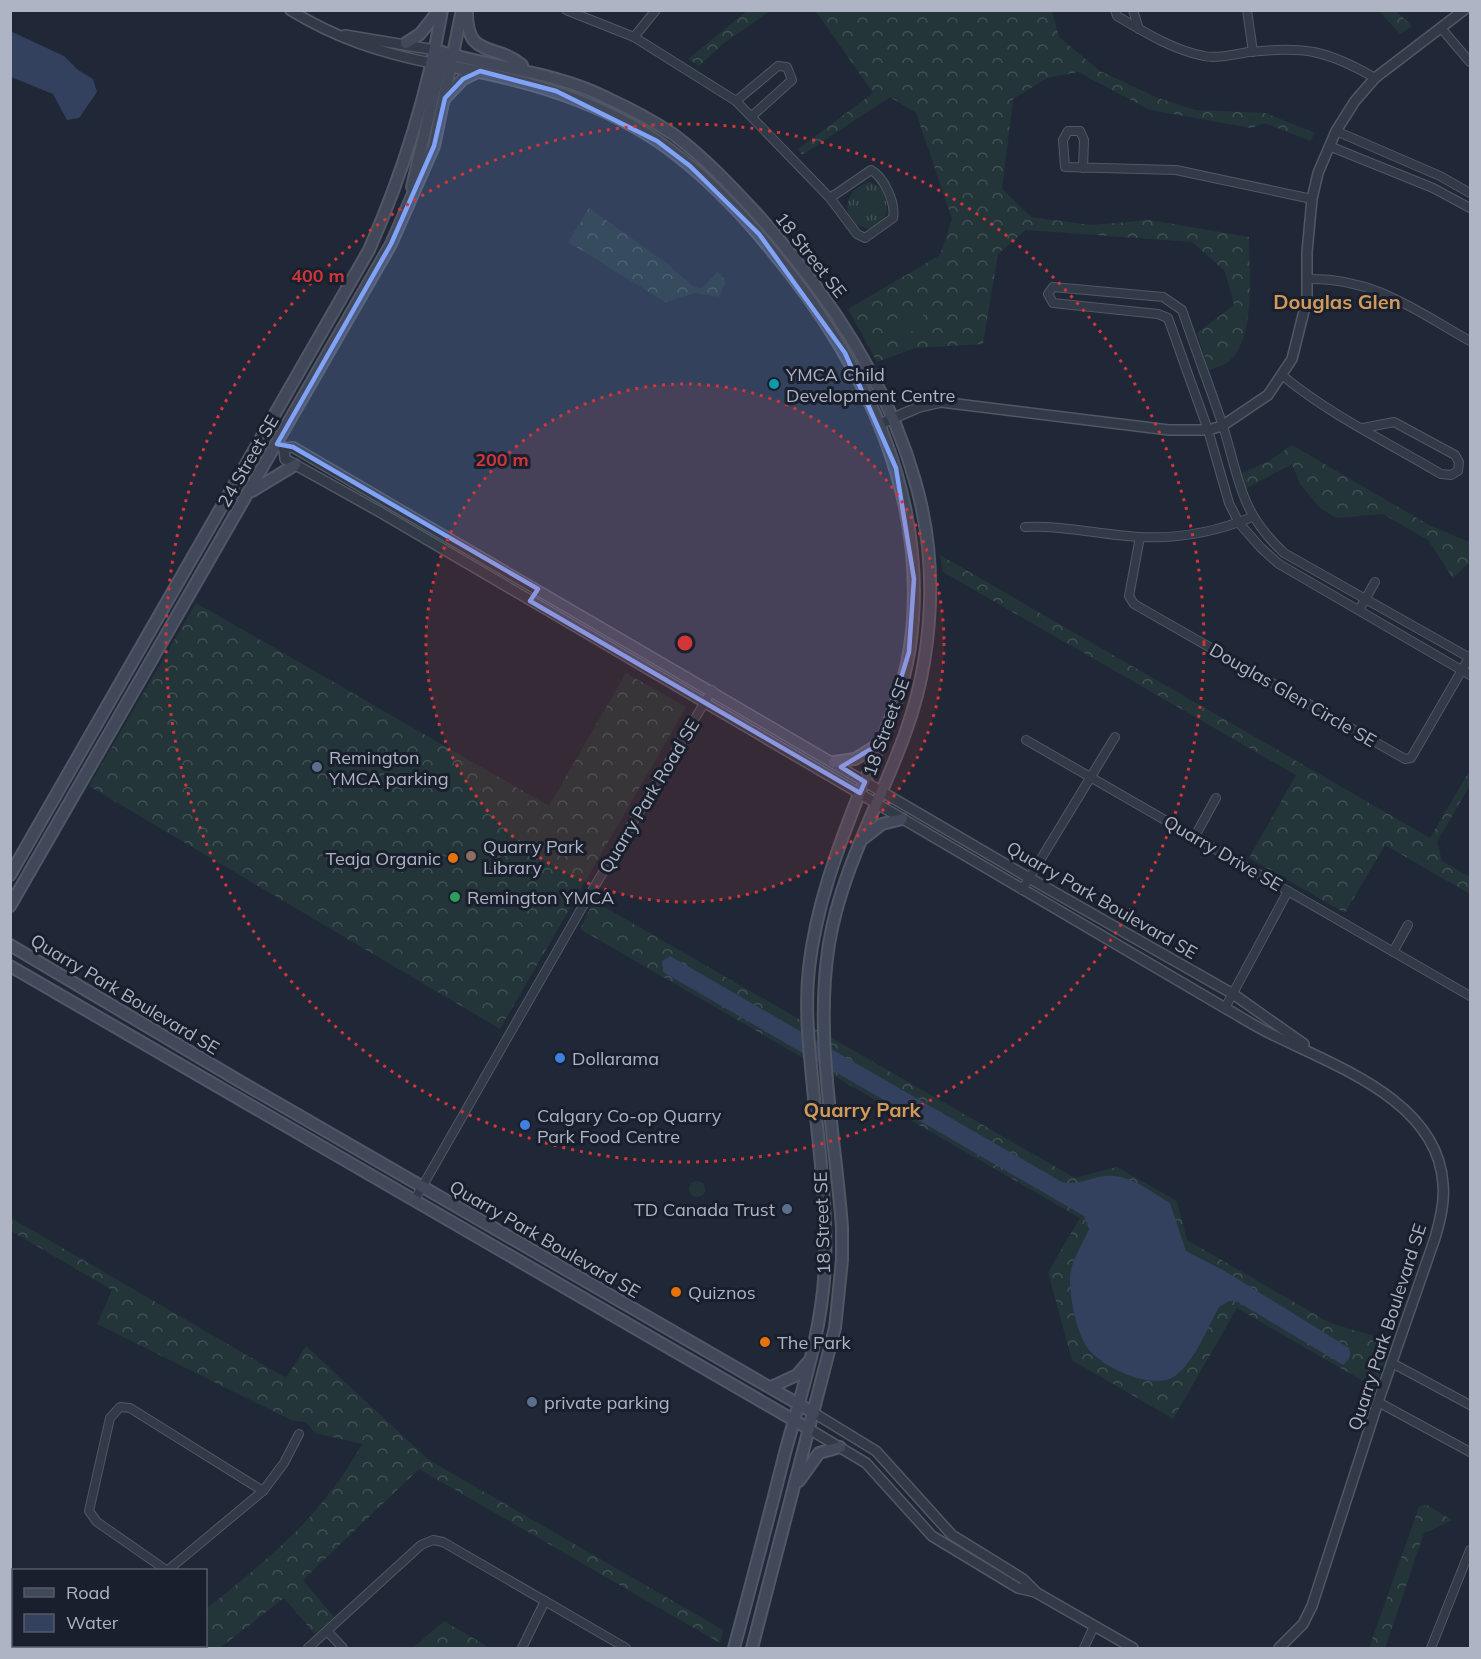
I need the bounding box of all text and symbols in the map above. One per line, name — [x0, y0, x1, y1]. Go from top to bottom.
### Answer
street label: 18 Street SE — [770, 208, 852, 302]
text: 400 m — [291, 264, 345, 287]
district label: Douglas Glen — [1273, 289, 1401, 314]
place label: YMCA Child Development Centre — [785, 363, 955, 407]
marker: YMCA Child Development Centre — [767, 377, 781, 391]
street label: 24 Street SE — [212, 411, 284, 511]
text: 200 m — [475, 448, 529, 471]
centre of rings — [675, 633, 695, 653]
street label: Douglas Glen Circle SE — [1206, 638, 1380, 752]
street label: 18 Street SE — [858, 675, 914, 779]
street label: Quarry Park Road SE — [594, 715, 704, 877]
place label: Remington YMCA parking — [328, 746, 449, 790]
marker: Remington YMCA parking — [310, 760, 324, 774]
street label: Quarry Drive SE — [1160, 810, 1286, 896]
place label: Quarry Park Library — [483, 835, 585, 879]
street label: Quarry Park Boulevard SE — [1003, 836, 1201, 964]
place label: Teaja Organic — [325, 847, 441, 870]
marker: Quarry Park Library — [464, 849, 478, 863]
marker: Teaja Organic — [446, 851, 460, 865]
place label: Remington YMCA — [467, 886, 614, 909]
marker: Remington YMCA — [448, 890, 462, 904]
street label: Quarry Park Boulevard SE — [26, 928, 224, 1060]
place label: Dollarama — [572, 1047, 659, 1070]
marker: Dollarama — [553, 1051, 567, 1065]
district label: Quarry Park — [804, 1097, 921, 1122]
place label: Calgary Co-op Quarry Park Food Centre — [537, 1104, 722, 1148]
marker: Calgary Co-op Quarry Park Food Centre — [518, 1118, 532, 1132]
street label: 18 Street SE — [809, 1171, 835, 1275]
street label: Quarry Park Boulevard SE — [446, 1175, 644, 1303]
place label: TD Canada Trust — [634, 1198, 775, 1221]
marker: TD Canada Trust — [780, 1202, 794, 1216]
street label: Quarry Park Boulevard SE — [1343, 1221, 1431, 1433]
place label: Quiznos — [688, 1281, 756, 1304]
marker: Quiznos — [669, 1285, 683, 1299]
place label: The Park — [777, 1331, 852, 1354]
marker: The Park — [758, 1335, 772, 1349]
place label: private parking — [544, 1391, 670, 1414]
marker: private parking — [525, 1395, 539, 1409]
legend — [12, 1569, 207, 1647]
text: Road — [66, 1581, 110, 1604]
text: Water — [66, 1611, 119, 1634]

